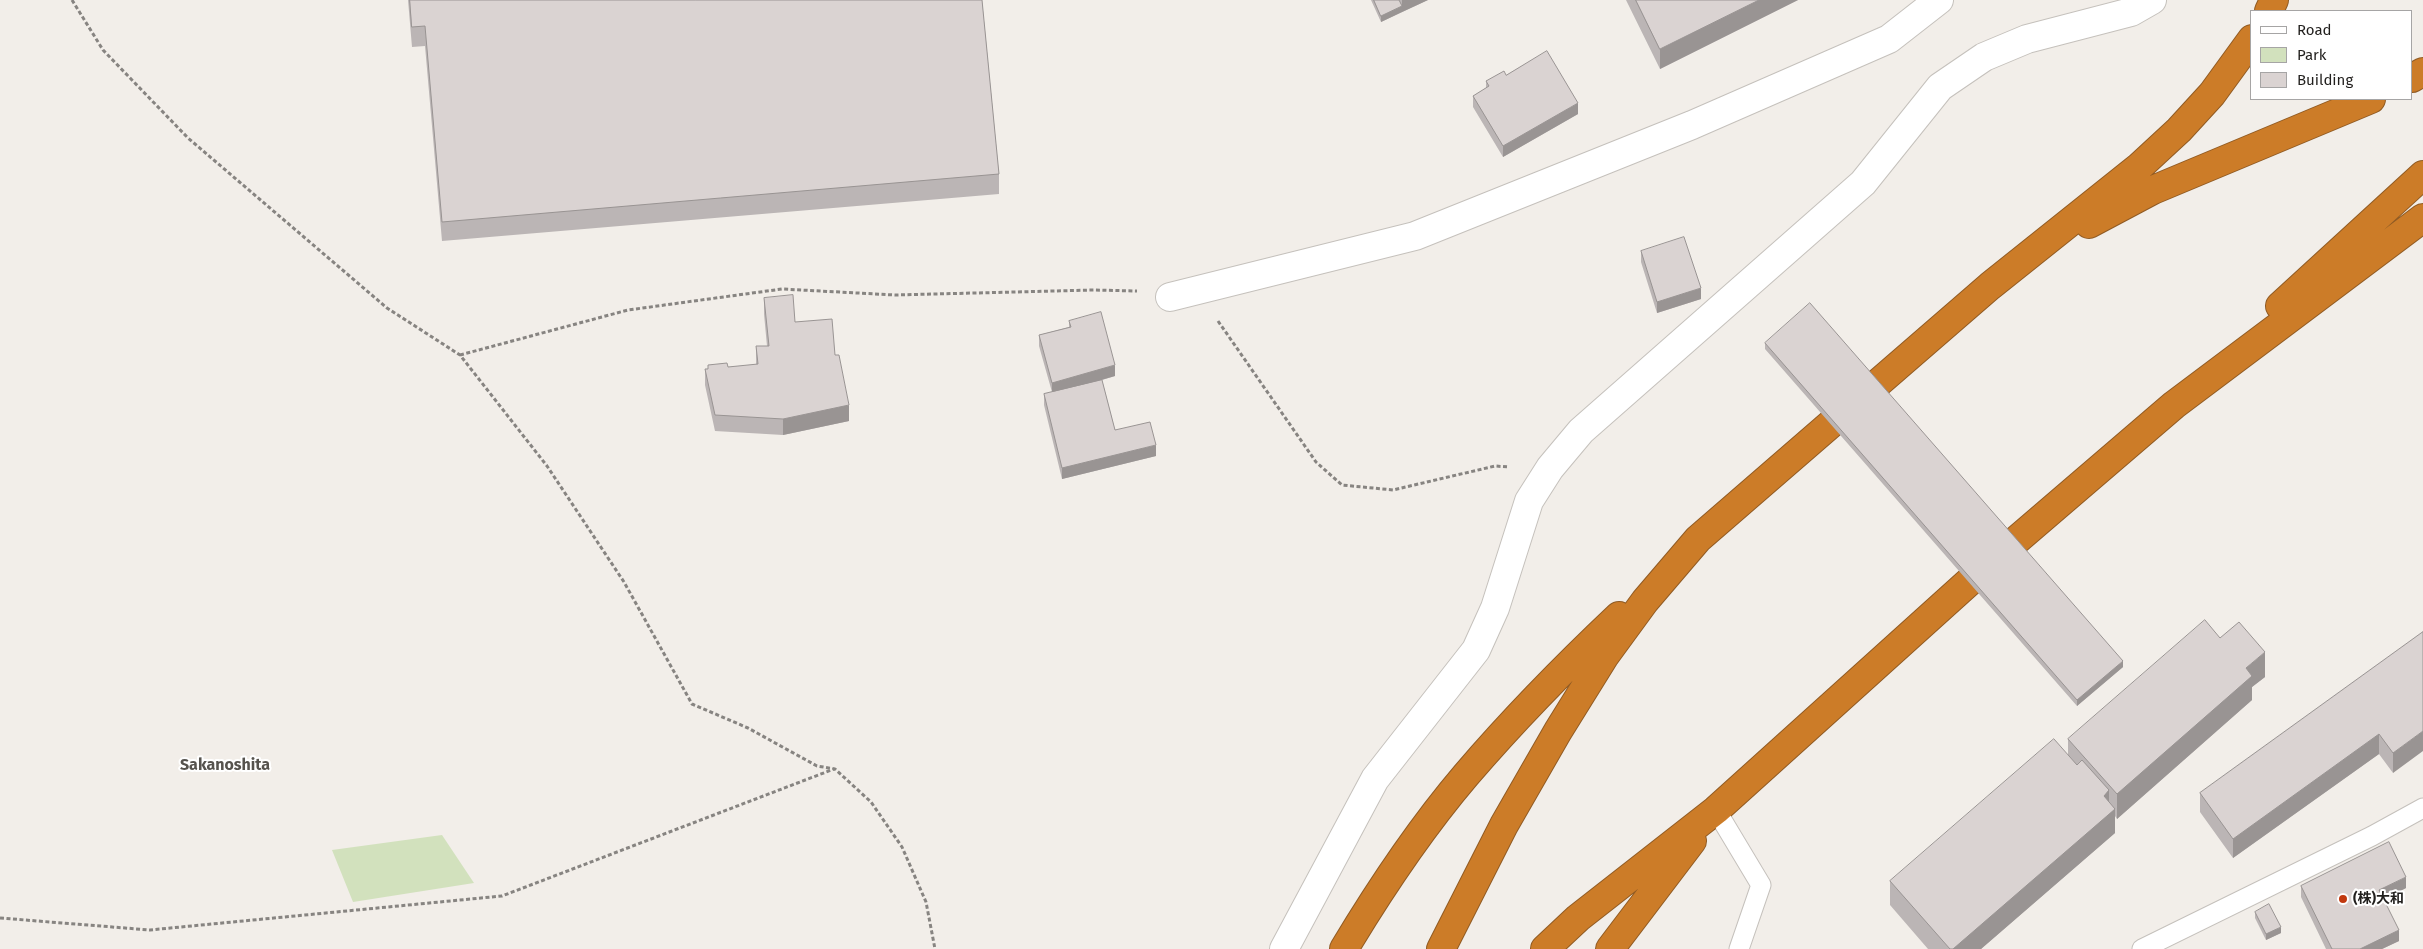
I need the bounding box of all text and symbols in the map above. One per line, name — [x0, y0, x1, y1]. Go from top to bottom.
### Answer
legend — [2250, 10, 2413, 100]
text: Road — [2297, 21, 2332, 39]
text: Park — [2297, 46, 2327, 64]
text: Building — [2297, 71, 2353, 89]
district label: Sakanoshita — [180, 756, 270, 776]
place label: (株)大和 — [2353, 891, 2404, 907]
marker: (株)大和 — [2337, 893, 2349, 905]

